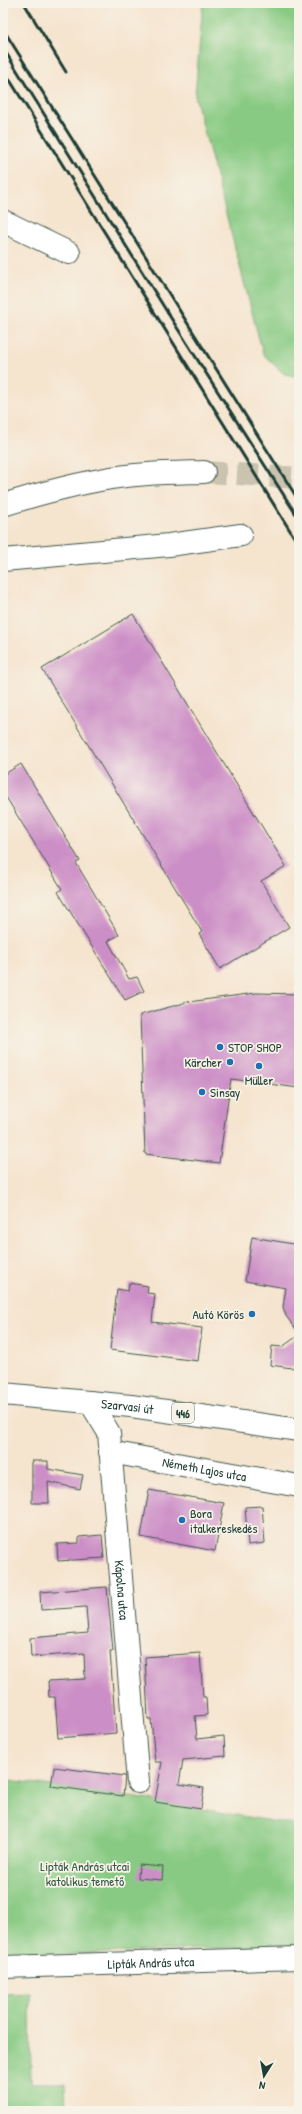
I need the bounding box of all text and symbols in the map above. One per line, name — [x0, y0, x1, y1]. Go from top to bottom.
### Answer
place label: STOP SHOP — [228, 1038, 282, 1056]
marker: STOP SHOP — [215, 1042, 225, 1052]
place label: Kärcher — [184, 1053, 222, 1071]
marker: Kärcher — [225, 1057, 235, 1067]
marker: Müller — [254, 1061, 264, 1071]
place label: Müller — [245, 1071, 273, 1089]
place label: Sinsay — [210, 1083, 241, 1101]
marker: Sinsay — [197, 1087, 207, 1097]
place label: Autó Körös — [192, 1305, 244, 1323]
marker: Autó Körös — [247, 1309, 257, 1319]
street label: Szarvasi út — [100, 1394, 155, 1418]
road number: 446 — [172, 1403, 194, 1423]
street label: Németh Lajos utca — [161, 1453, 248, 1485]
place label: Bora italkereskedés — [190, 1504, 258, 1537]
marker: Bora italkereskedés — [177, 1515, 187, 1525]
street label: Kápolna utca — [111, 1559, 134, 1621]
park label: Lipták András utcai katolikus temető — [40, 1857, 130, 1890]
street label: Lipták András utca — [107, 1952, 195, 1973]
north arrow — [244, 2056, 284, 2096]
text: N — [258, 2078, 266, 2093]

